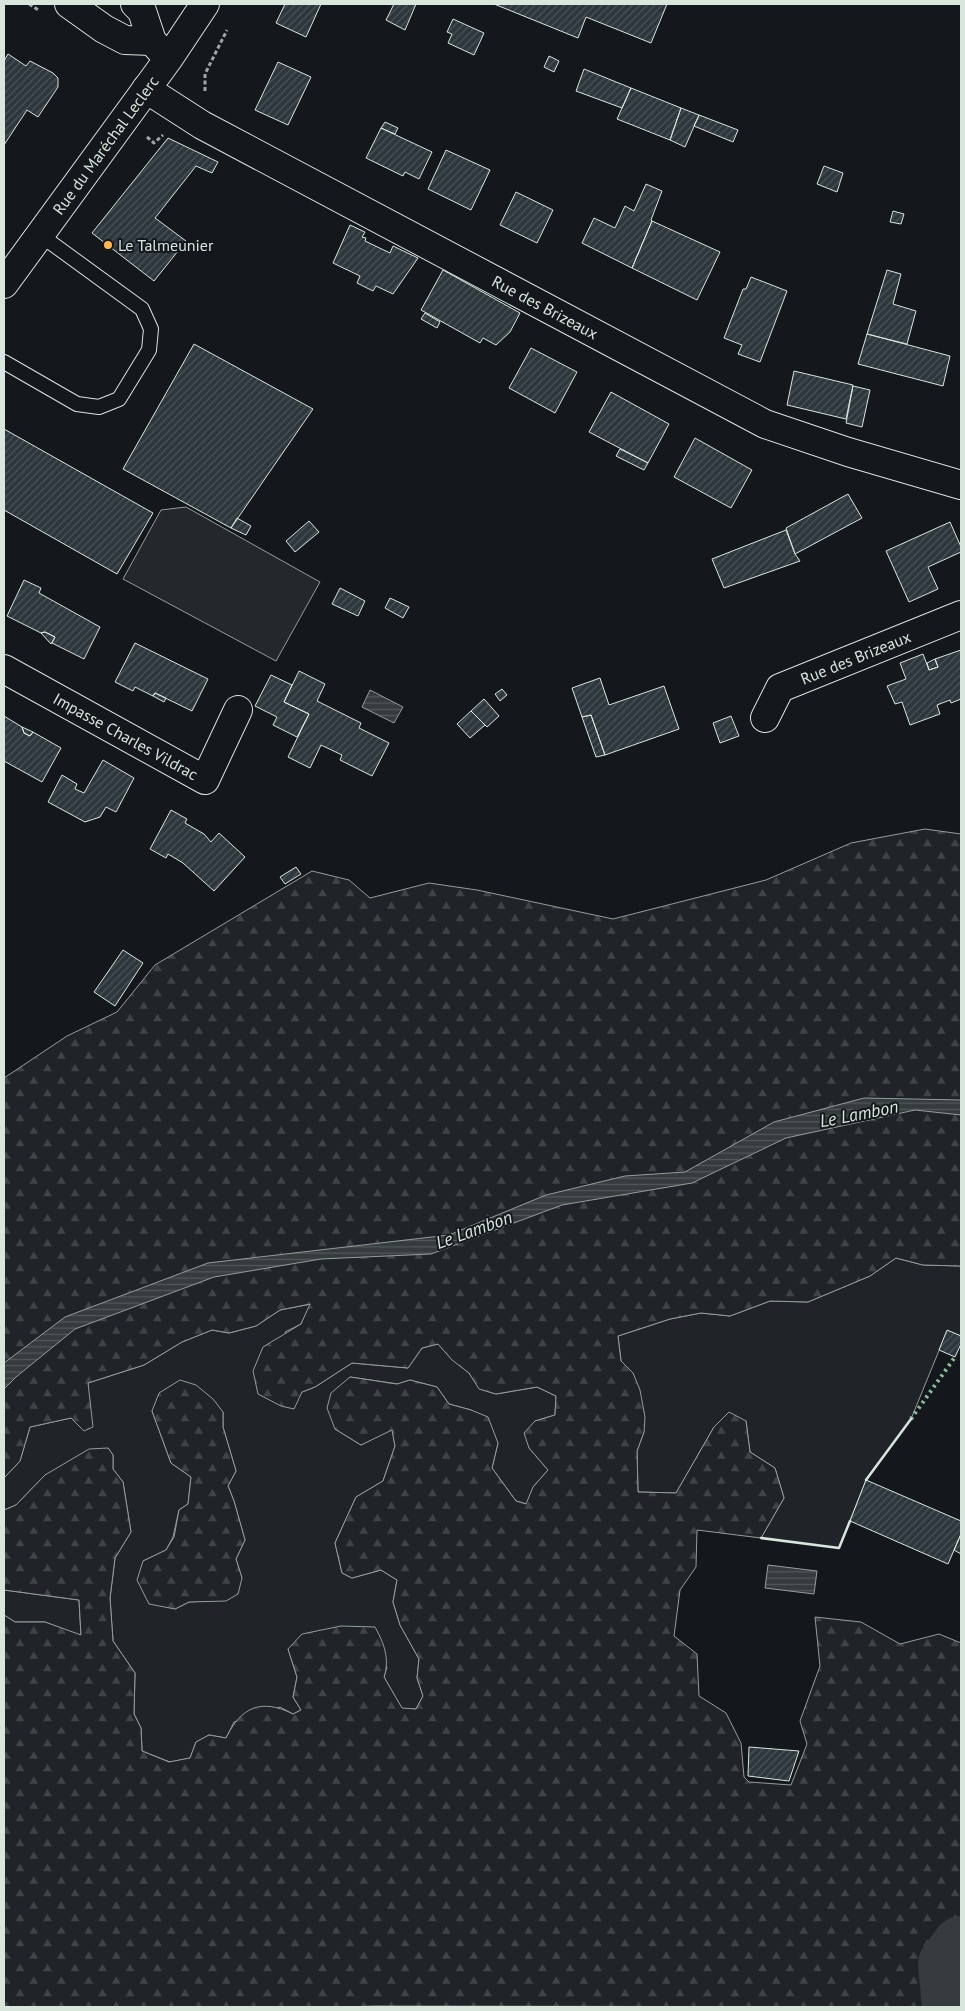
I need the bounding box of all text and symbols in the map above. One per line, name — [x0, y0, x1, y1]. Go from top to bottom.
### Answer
street label: Rue du Maréchal Leclerc — [48, 72, 163, 218]
place label: Le Talmeunier — [118, 235, 214, 255]
marker: Le Talmeunier — [102, 239, 114, 251]
street label: Rue des Brizeaux — [489, 271, 601, 343]
street label: Rue des Brizeaux — [797, 626, 914, 689]
street label: Impasse Charles Vildrac — [50, 688, 201, 784]
water label: Le Lambon — [818, 1095, 900, 1132]
water label: Le Lambon — [432, 1205, 515, 1254]

